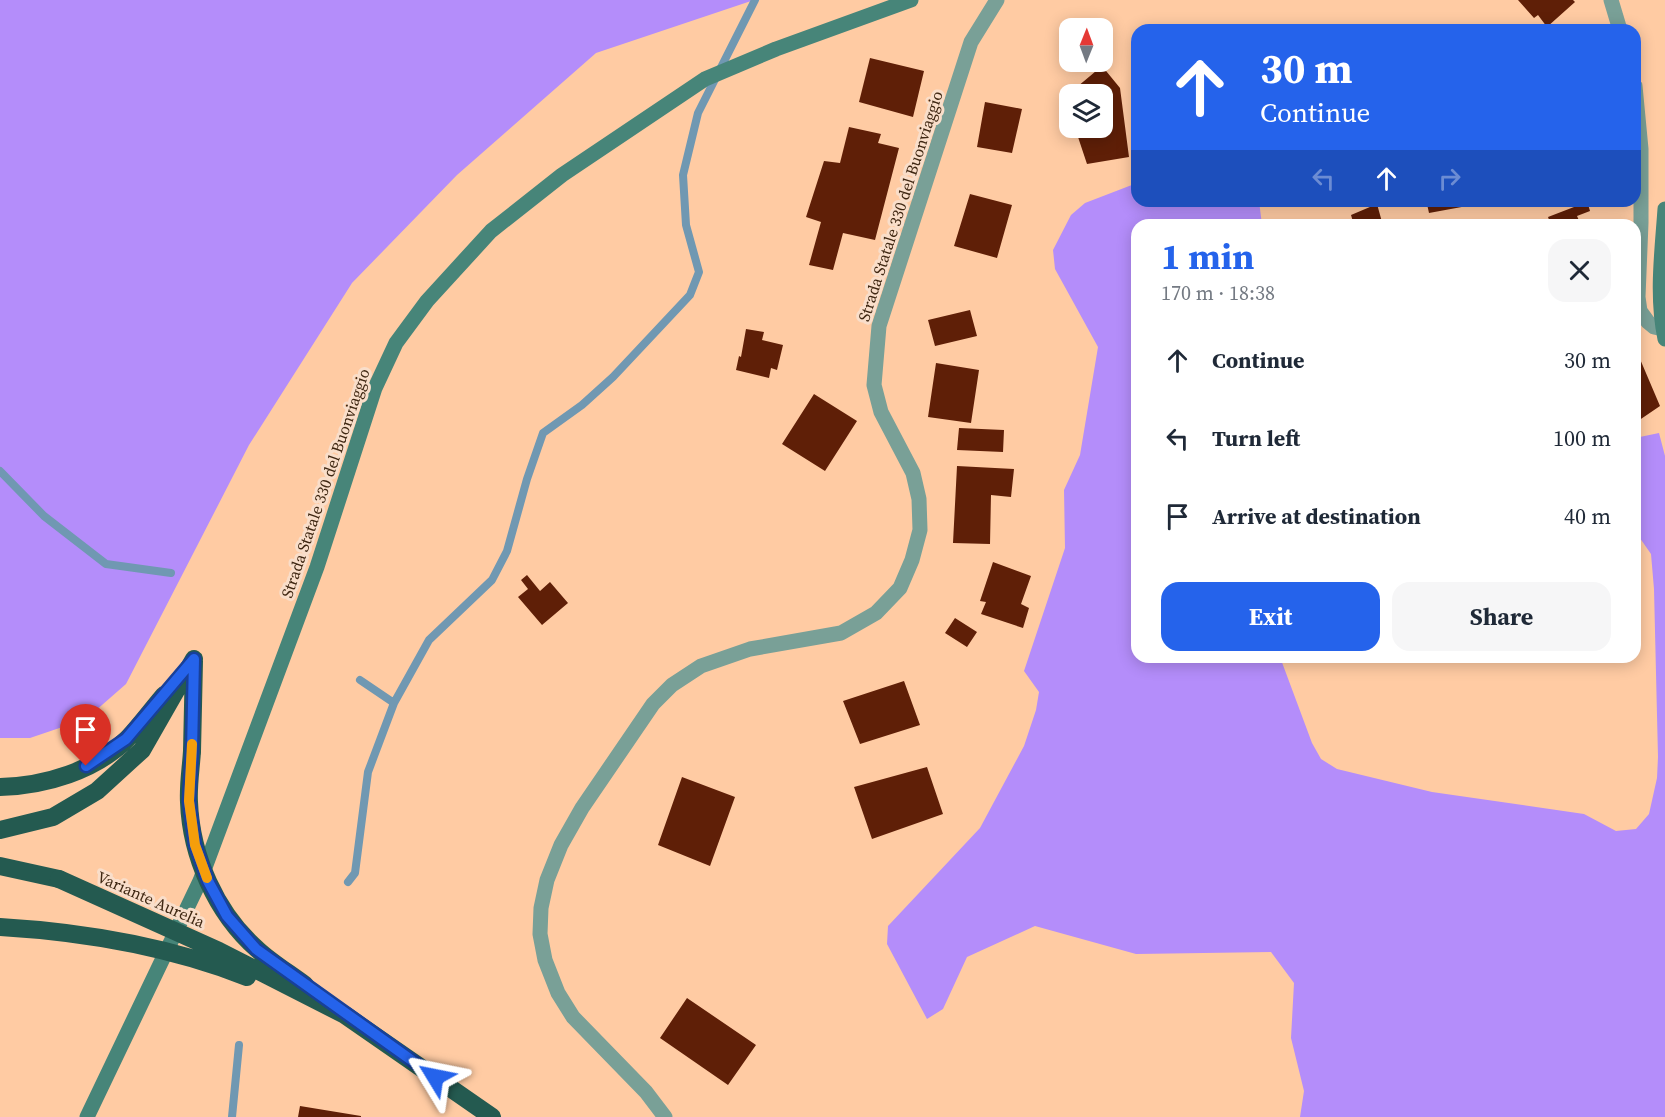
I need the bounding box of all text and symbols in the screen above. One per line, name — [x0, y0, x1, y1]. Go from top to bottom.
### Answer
north arrow — [1059, 18, 1113, 72]
map controls — [1059, 18, 1113, 138]
text: 30 m — [1260, 39, 1353, 97]
icon: ahead — [1161, 48, 1239, 126]
button: layers — [1059, 84, 1113, 138]
street label: Strada Statale 330 del Buonviaggio — [852, 88, 948, 324]
text: Continue — [1260, 94, 1370, 131]
icon: left — [1307, 162, 1340, 195]
icon: ahead — [1370, 162, 1403, 195]
icon: right — [1433, 162, 1466, 195]
text: 1 min — [1161, 232, 1254, 281]
button: close — [1548, 239, 1611, 302]
text: 170 m · 18:38 — [1161, 279, 1275, 307]
icon: ahead — [1161, 344, 1194, 377]
text: Continue — [1212, 345, 1305, 375]
text: 30 m — [1564, 345, 1611, 375]
street label: Strada Statale 330 del Buonviaggio — [275, 365, 375, 601]
icon: left — [1161, 422, 1194, 455]
text: Turn left — [1212, 423, 1300, 453]
text: 100 m — [1553, 423, 1611, 453]
icon: arrive — [1161, 500, 1194, 533]
text: Arrive at destination — [1212, 501, 1421, 531]
text: 40 m — [1564, 501, 1611, 531]
button: Exit — [1161, 582, 1380, 651]
button: Share — [1392, 582, 1611, 651]
pin — [60, 704, 111, 766]
icon: arrive — [69, 713, 102, 746]
street label: Variante Aurelia — [94, 865, 209, 933]
position arrow — [403, 1045, 467, 1109]

